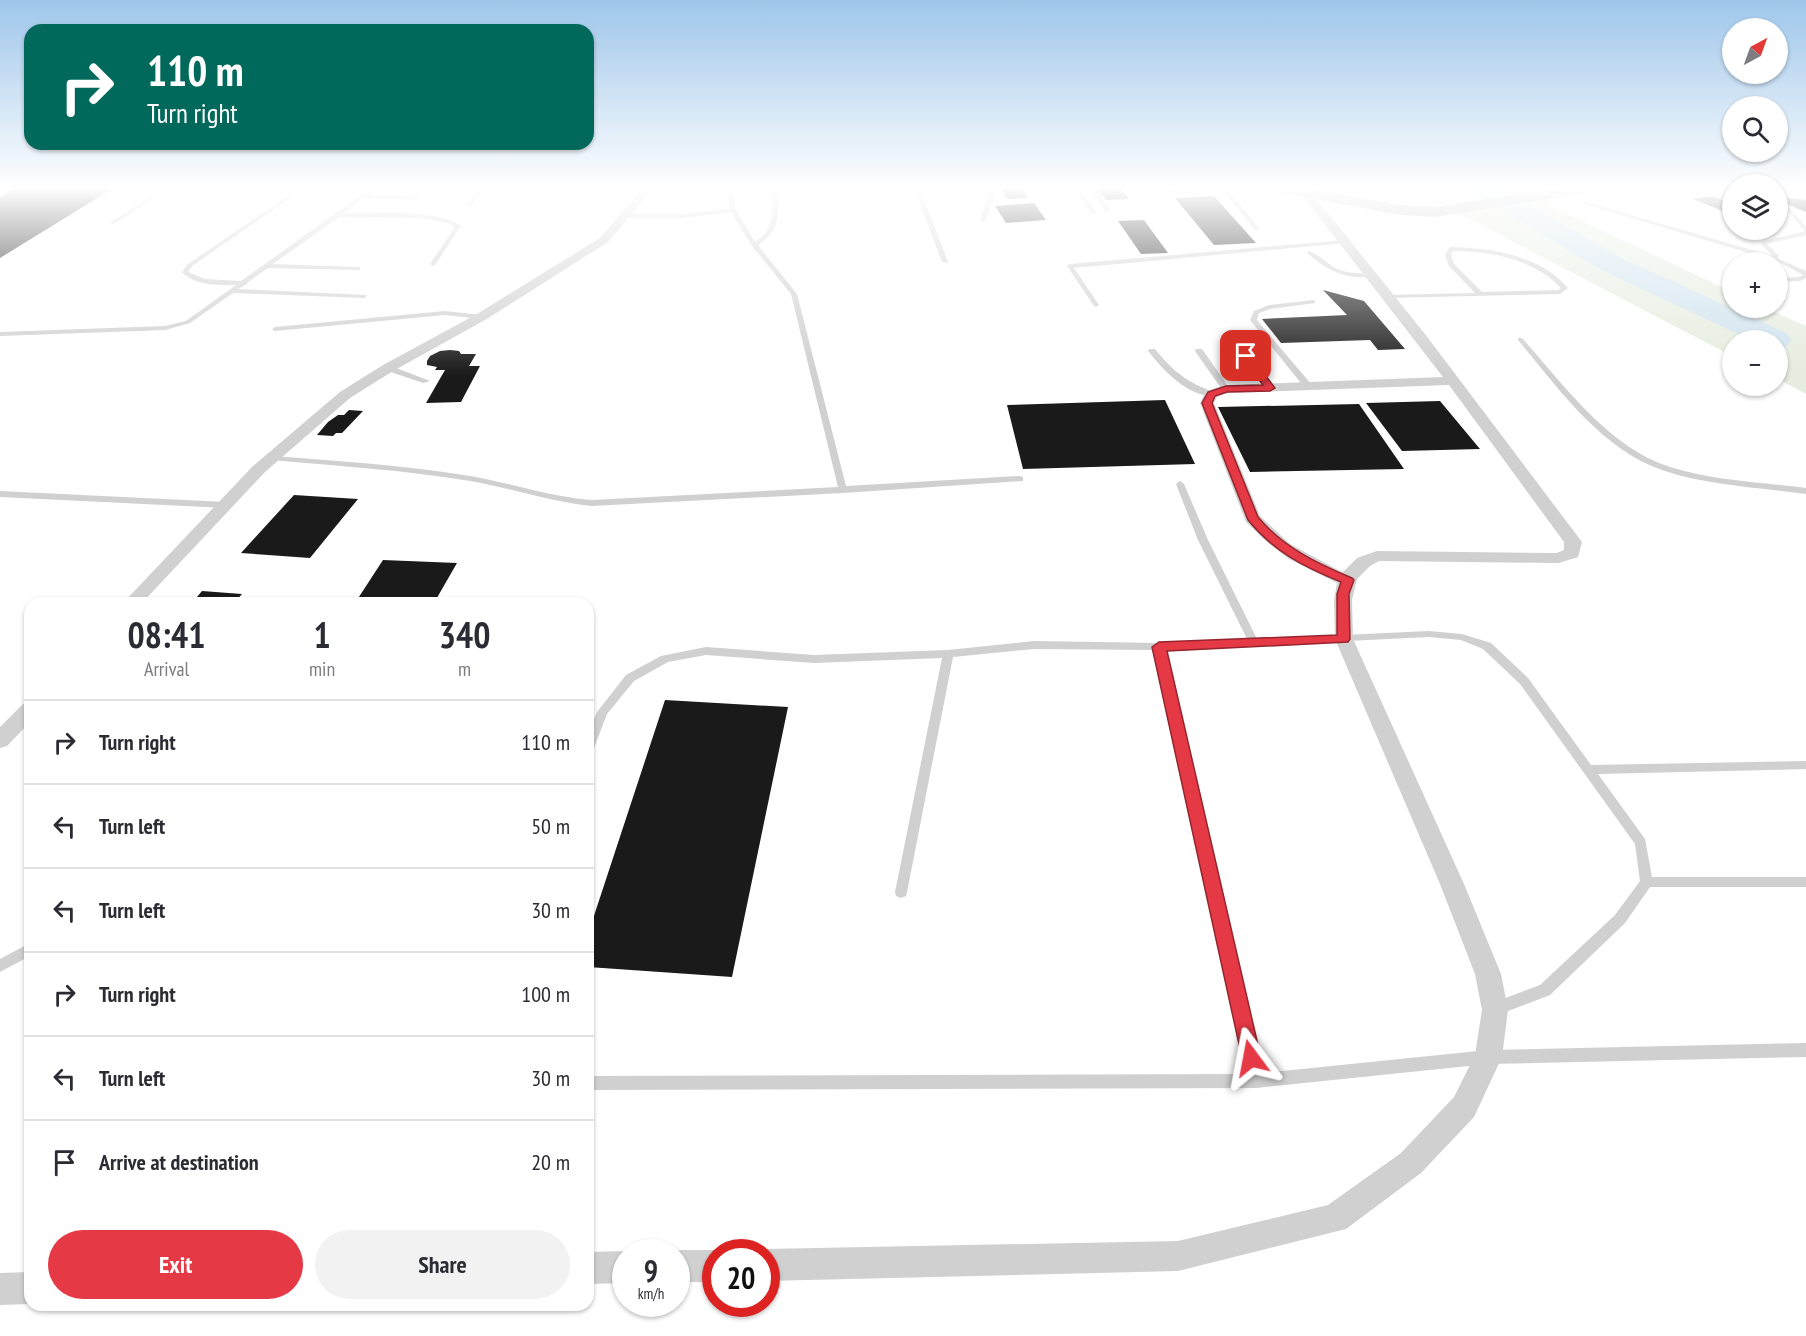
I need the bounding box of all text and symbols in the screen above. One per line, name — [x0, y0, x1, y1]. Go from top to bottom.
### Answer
north arrow — [1722, 18, 1788, 84]
map controls — [1722, 18, 1788, 396]
text: 110 m — [147, 43, 244, 98]
icon: right — [48, 48, 126, 126]
text: Turn right — [147, 96, 238, 130]
button: search — [1722, 96, 1788, 162]
button: layers — [1722, 174, 1788, 240]
button: + — [1722, 252, 1788, 318]
pin — [1220, 330, 1271, 381]
button: − — [1722, 330, 1788, 396]
icon: arrive — [1229, 339, 1262, 372]
text: 08:41 — [128, 611, 205, 658]
text: 1 — [313, 611, 331, 658]
text: 340 — [439, 611, 490, 658]
text: Arrival — [144, 656, 189, 682]
text: min — [309, 656, 335, 682]
text: m — [458, 656, 471, 682]
icon: right — [48, 726, 81, 759]
text: Turn right — [99, 728, 176, 756]
text: 110 m — [521, 728, 570, 756]
icon: left — [48, 810, 81, 843]
text: Turn left — [99, 812, 165, 840]
text: 50 m — [531, 812, 570, 840]
icon: left — [48, 894, 81, 927]
text: Turn left — [99, 896, 165, 924]
text: 30 m — [531, 896, 570, 924]
icon: right — [48, 978, 81, 1011]
text: Turn right — [99, 980, 176, 1008]
text: 100 m — [521, 980, 570, 1008]
position arrow — [1219, 1026, 1283, 1090]
icon: left — [48, 1062, 81, 1095]
text: Turn left — [99, 1064, 165, 1092]
text: 30 m — [531, 1064, 570, 1092]
icon: arrive — [48, 1146, 81, 1179]
text: Arrive at destination — [99, 1148, 259, 1176]
text: 20 m — [531, 1148, 570, 1176]
button: Exit — [48, 1230, 303, 1299]
button: Share — [315, 1230, 570, 1299]
speed limit sign: 20 — [702, 1239, 780, 1317]
text: 9 — [644, 1251, 658, 1290]
text: km/h — [638, 1284, 664, 1303]

